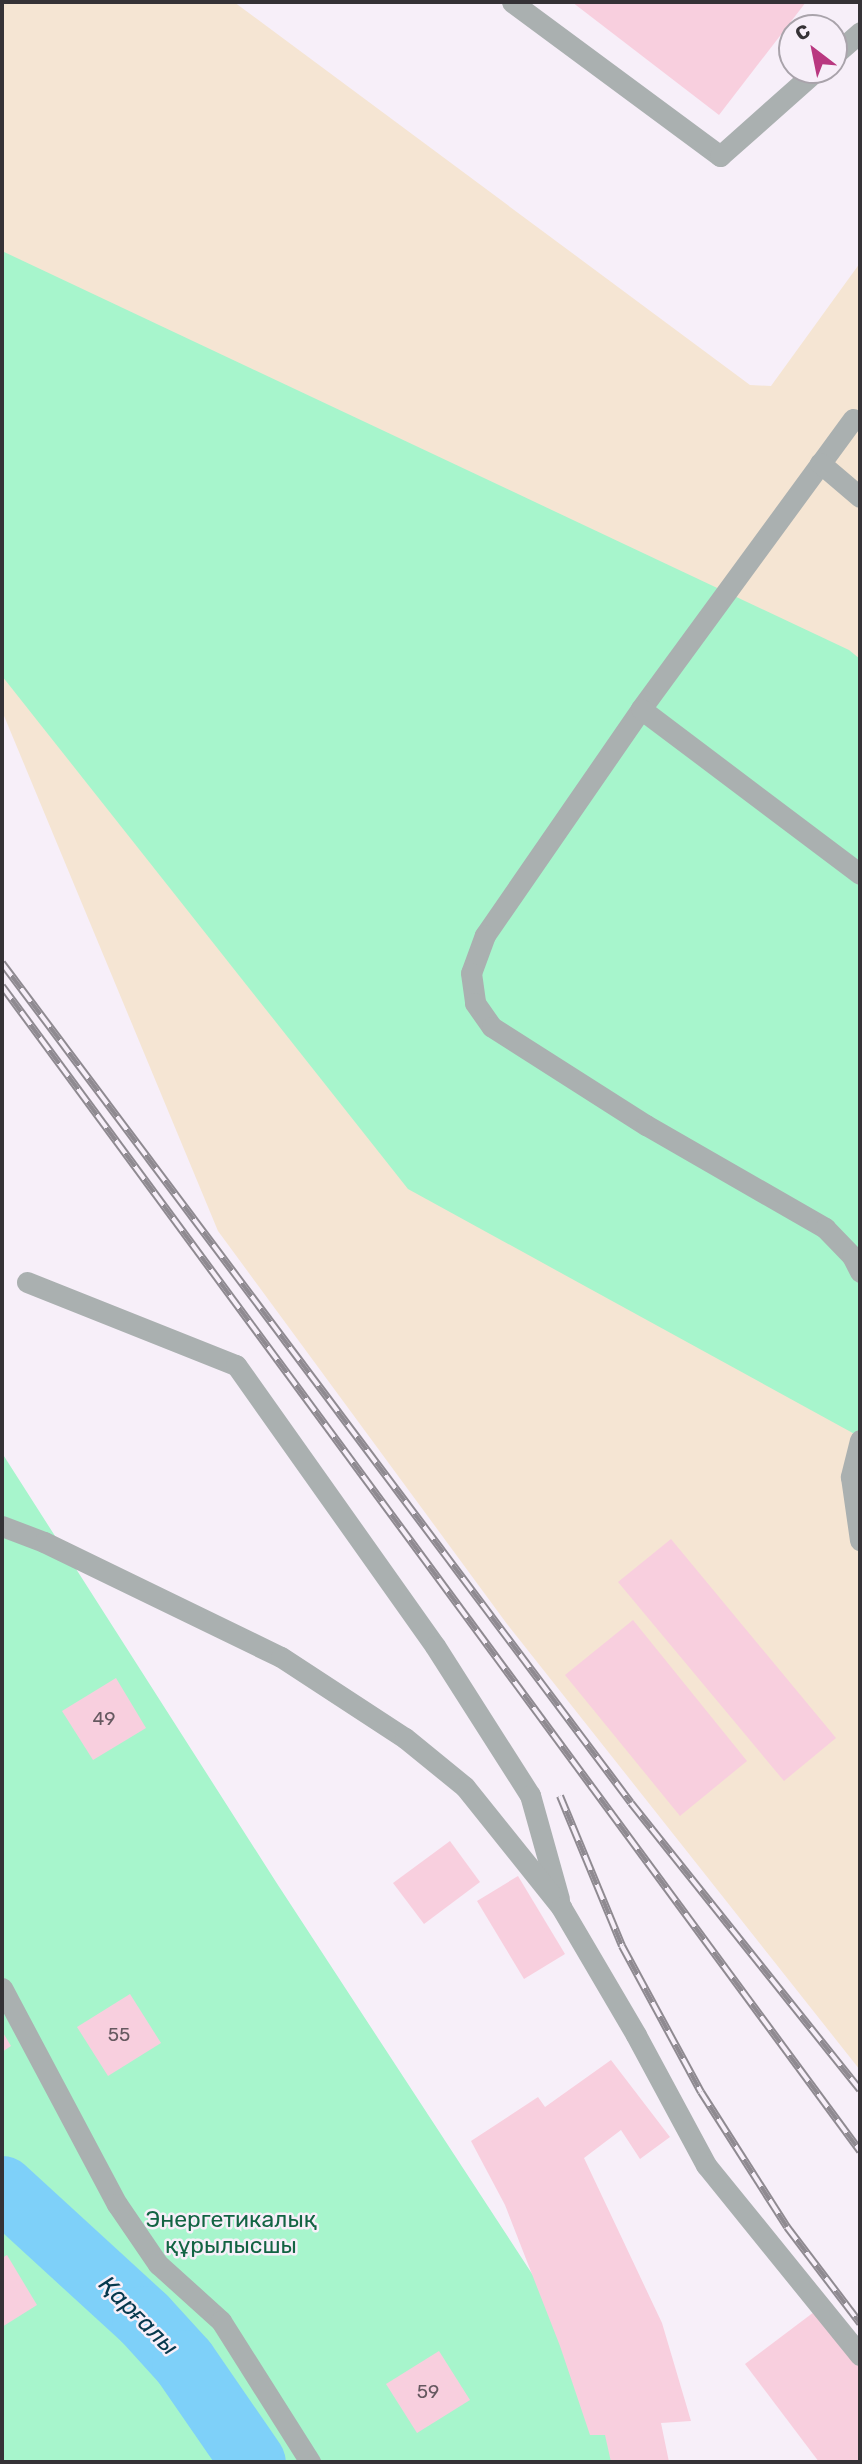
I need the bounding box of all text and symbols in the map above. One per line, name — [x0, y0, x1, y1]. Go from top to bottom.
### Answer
north arrow — [778, 14, 848, 84]
text: С — [791, 19, 814, 46]
house number: 49 — [93, 1708, 115, 1730]
house number: 55 — [108, 2024, 130, 2046]
park label: Энергетикалық құрылысшы — [145, 2205, 317, 2259]
water label: Қарғалы — [93, 2271, 183, 2361]
house number: 59 — [417, 2381, 439, 2403]

